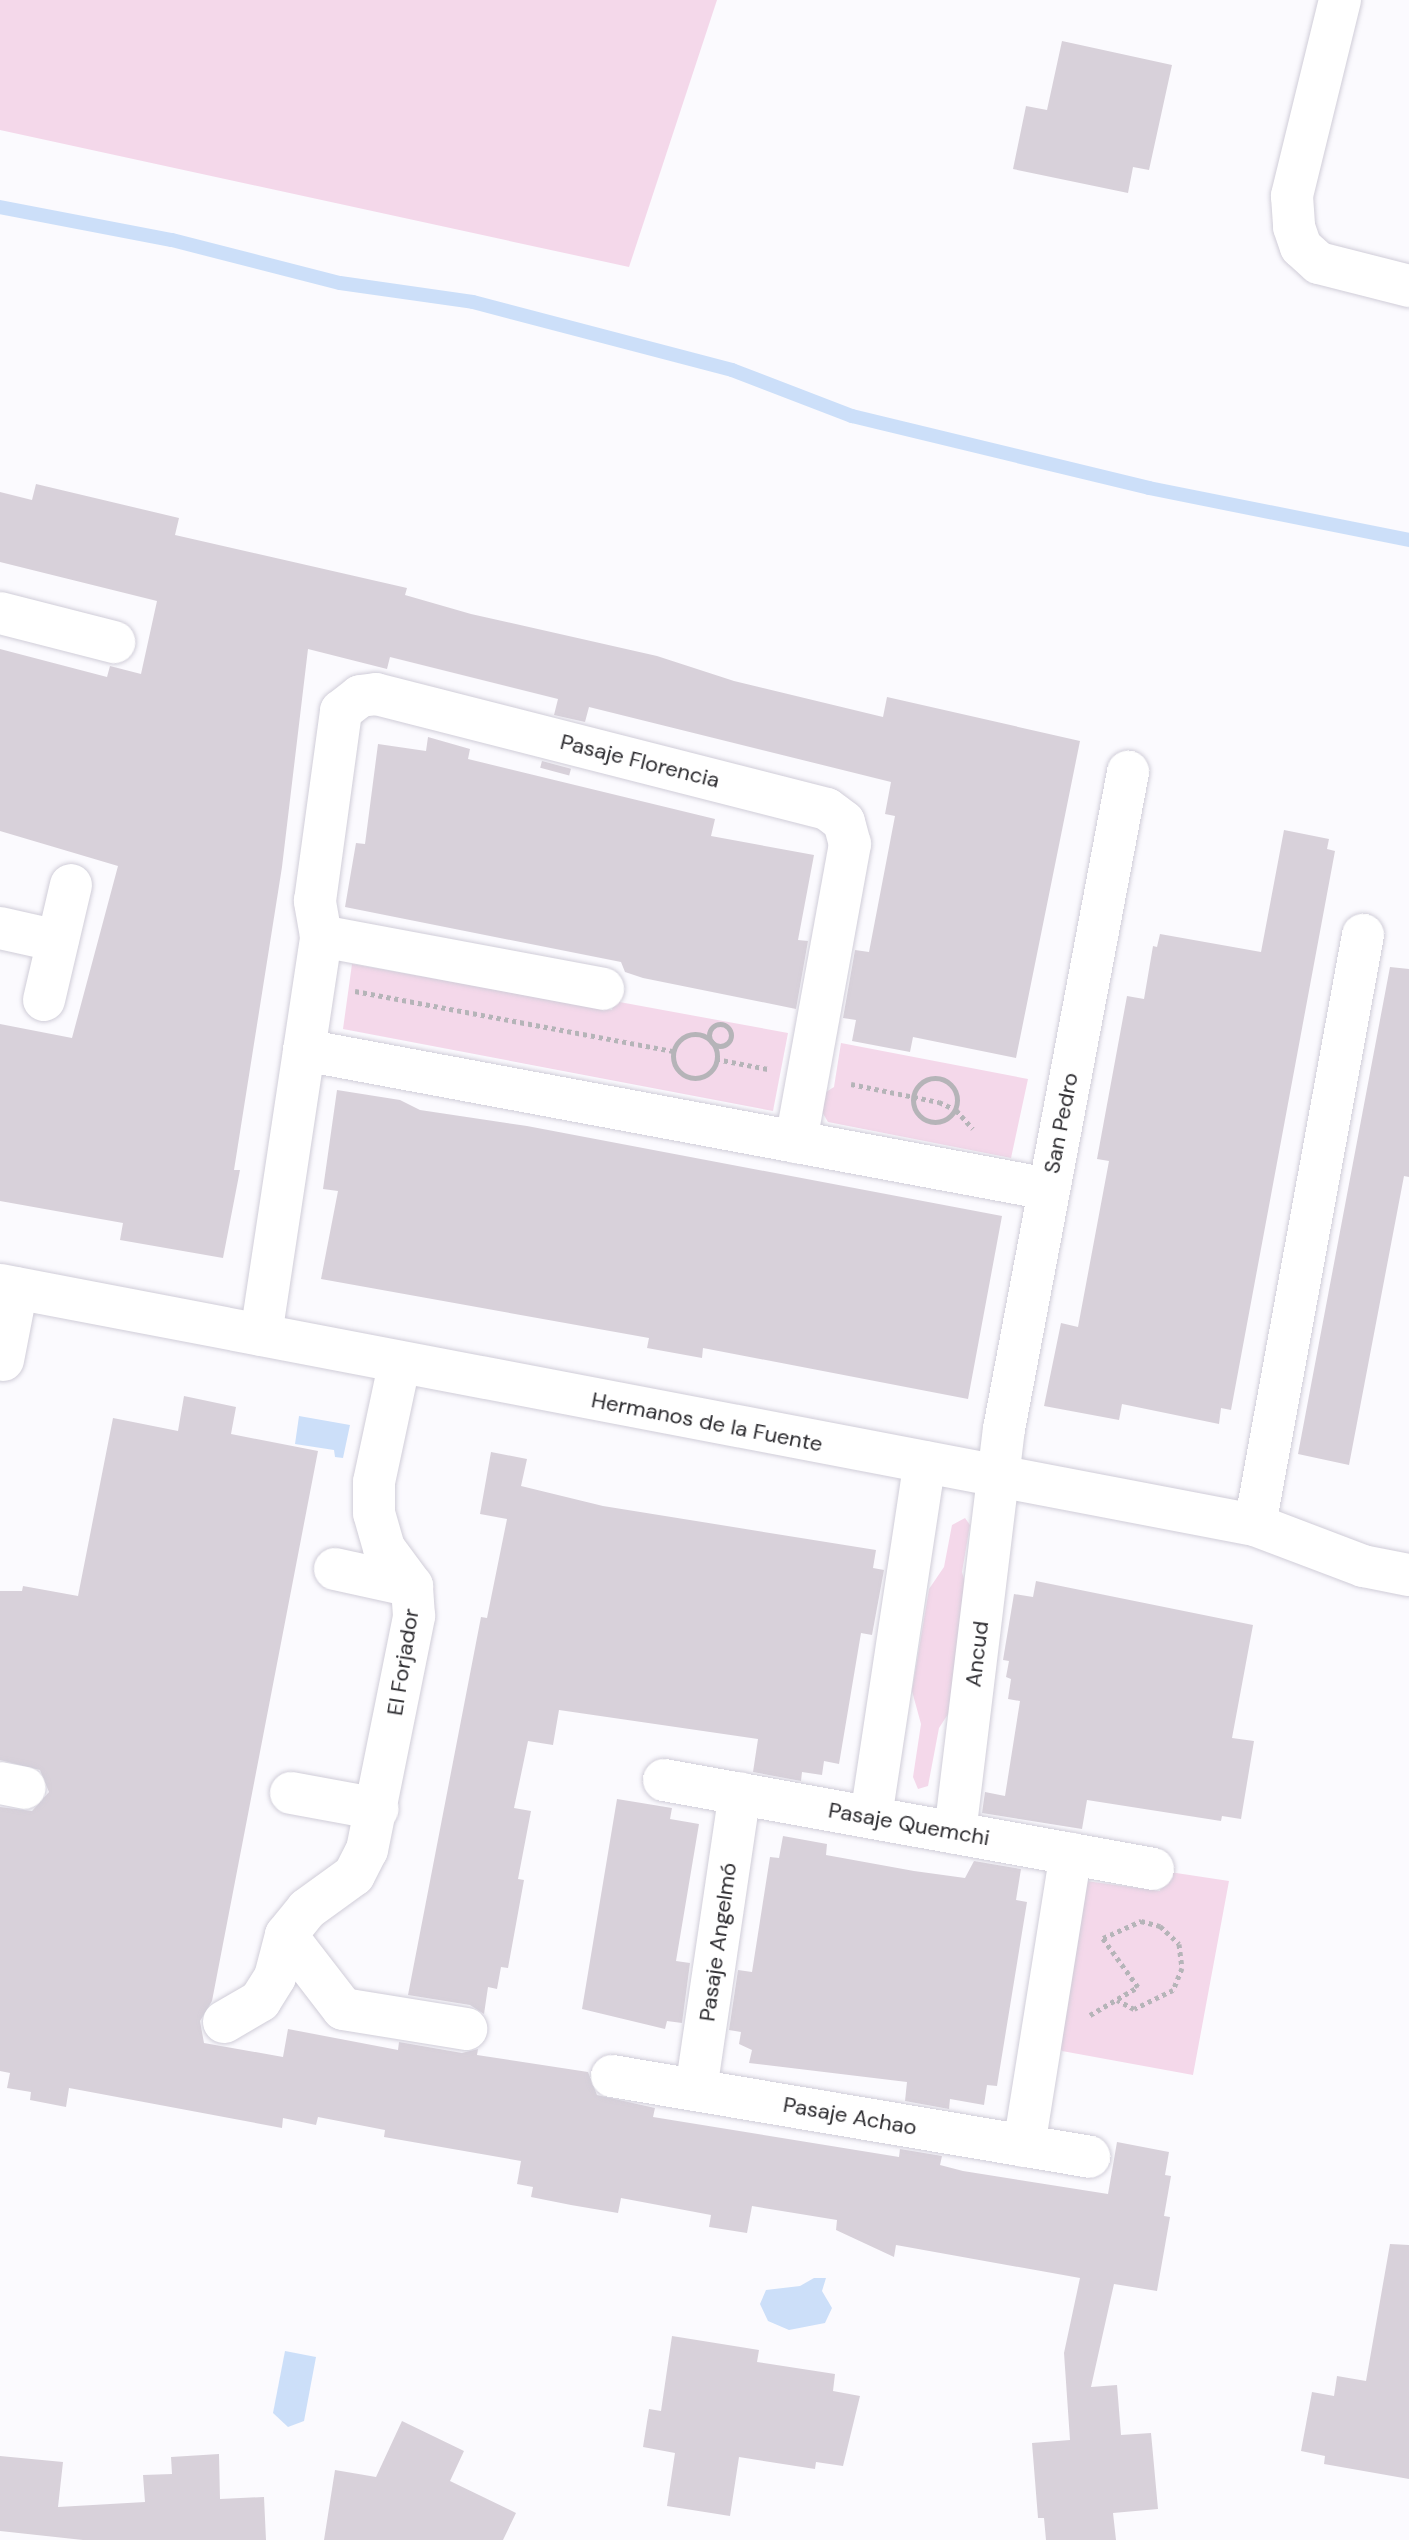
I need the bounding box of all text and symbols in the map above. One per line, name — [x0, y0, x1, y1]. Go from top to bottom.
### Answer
street label: Pasaje Florencia — [558, 728, 722, 794]
street label: San Pedro — [1038, 1070, 1084, 1176]
street label: Hermanos de la Fuente — [589, 1387, 825, 1457]
street label: El Forjador — [382, 1607, 424, 1717]
street label: Ancud — [960, 1620, 994, 1688]
street label: Pasaje Quemchi — [826, 1797, 992, 1851]
street label: Pasaje Angelmó — [694, 1861, 742, 2023]
street label: Pasaje Achao — [781, 2091, 919, 2141]

